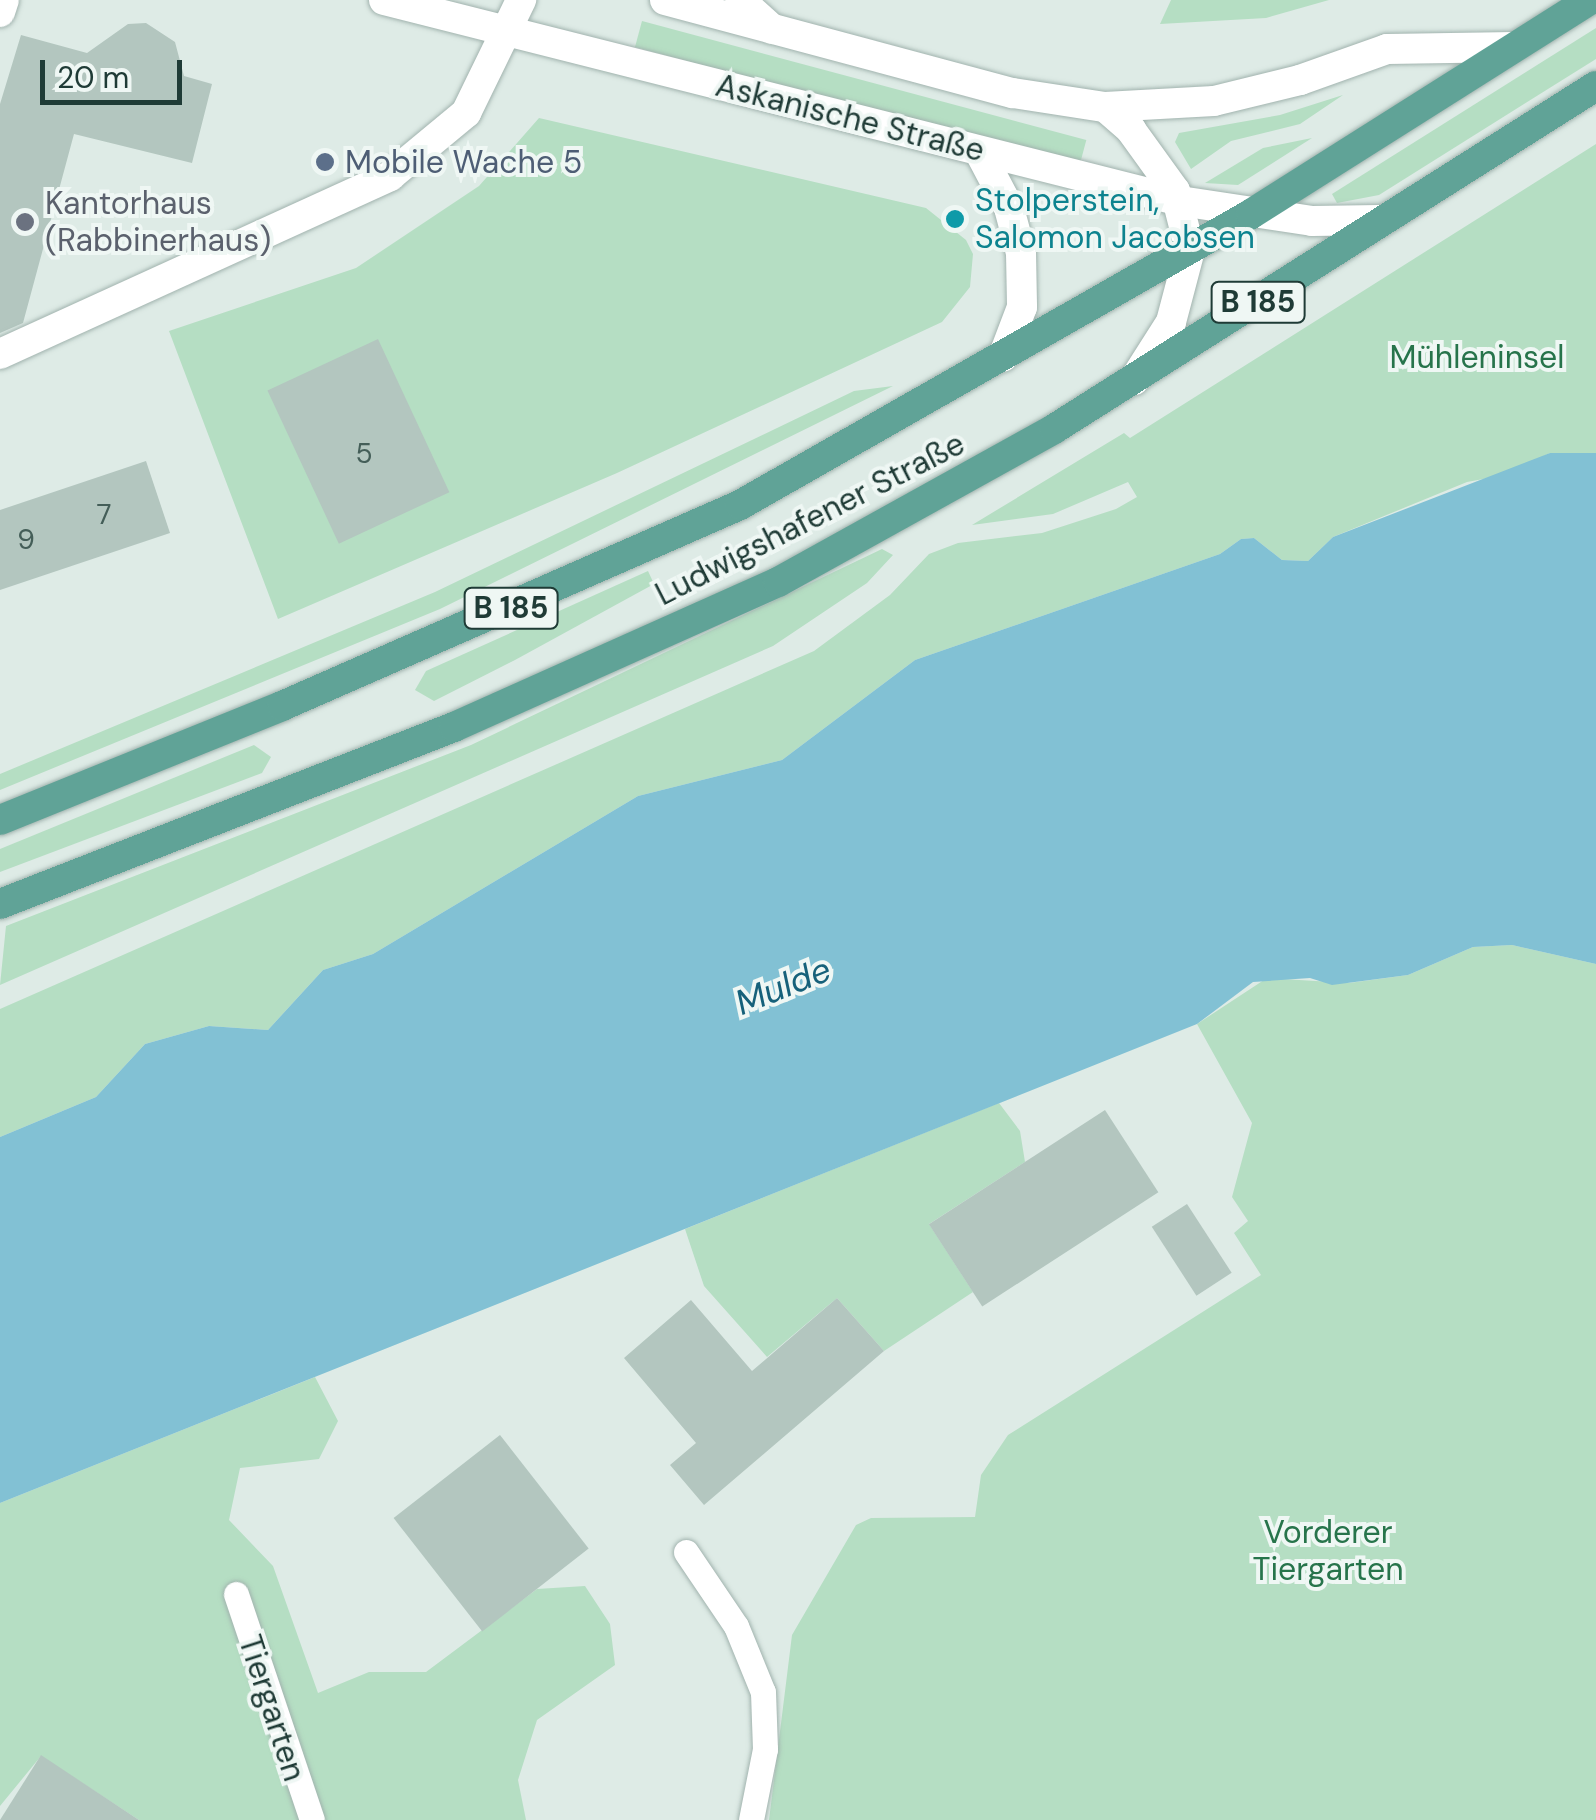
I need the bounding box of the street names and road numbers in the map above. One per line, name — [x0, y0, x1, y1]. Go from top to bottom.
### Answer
street label: Askanische Straße — [712, 66, 988, 170]
road number: B 185 — [1210, 277, 1306, 327]
street label: Ludwigshafener Straße — [649, 424, 971, 614]
road number: B 185 — [464, 583, 558, 633]
street label: Tiergarten — [230, 1630, 314, 1786]

